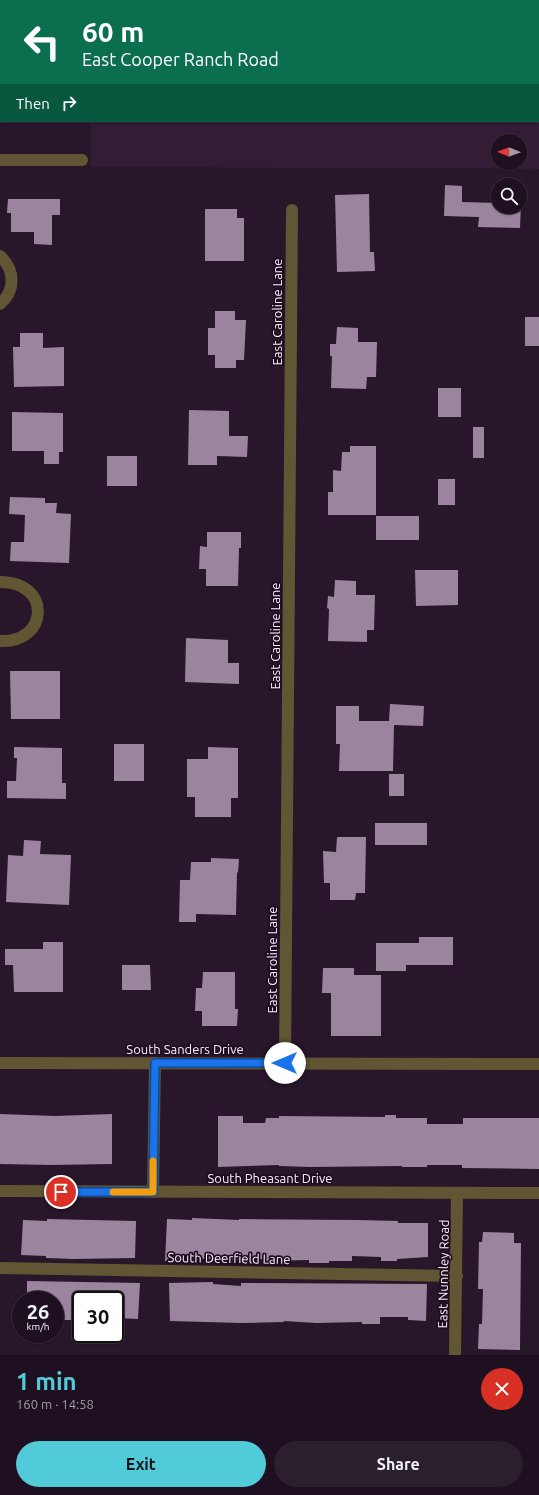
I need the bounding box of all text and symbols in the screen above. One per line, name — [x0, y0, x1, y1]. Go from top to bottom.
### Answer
icon: left — [16, 16, 68, 68]
text: 60 m — [82, 16, 144, 47]
text: East Cooper Ranch Road — [82, 49, 279, 69]
icon: right — [58, 92, 80, 114]
text: Then — [16, 95, 50, 112]
north arrow — [491, 134, 527, 170]
map controls — [491, 134, 527, 214]
button: search — [491, 178, 527, 214]
street label: East Caroline Lane — [270, 259, 284, 365]
street label: East Caroline Lane — [268, 583, 282, 689]
street label: East Caroline Lane — [265, 907, 279, 1013]
street label: South Sanders Drive — [126, 1042, 244, 1056]
position arrow — [264, 1042, 306, 1084]
street label: South Pheasant Drive — [208, 1171, 332, 1185]
pin — [44, 1175, 78, 1209]
icon: arrive — [50, 1181, 72, 1203]
street label: East Nunnley Road — [435, 1219, 451, 1329]
street label: South Deerfield Lane — [167, 1250, 291, 1266]
speed limit sign: 30 — [72, 1291, 124, 1343]
text: 26 — [27, 1300, 49, 1323]
text: km/h — [26, 1321, 50, 1332]
text: 1 min — [16, 1368, 77, 1395]
button: close — [481, 1368, 523, 1410]
text: 160 m · 14:58 — [16, 1397, 94, 1411]
button: Exit — [16, 1441, 266, 1487]
button: Share — [274, 1441, 523, 1487]

